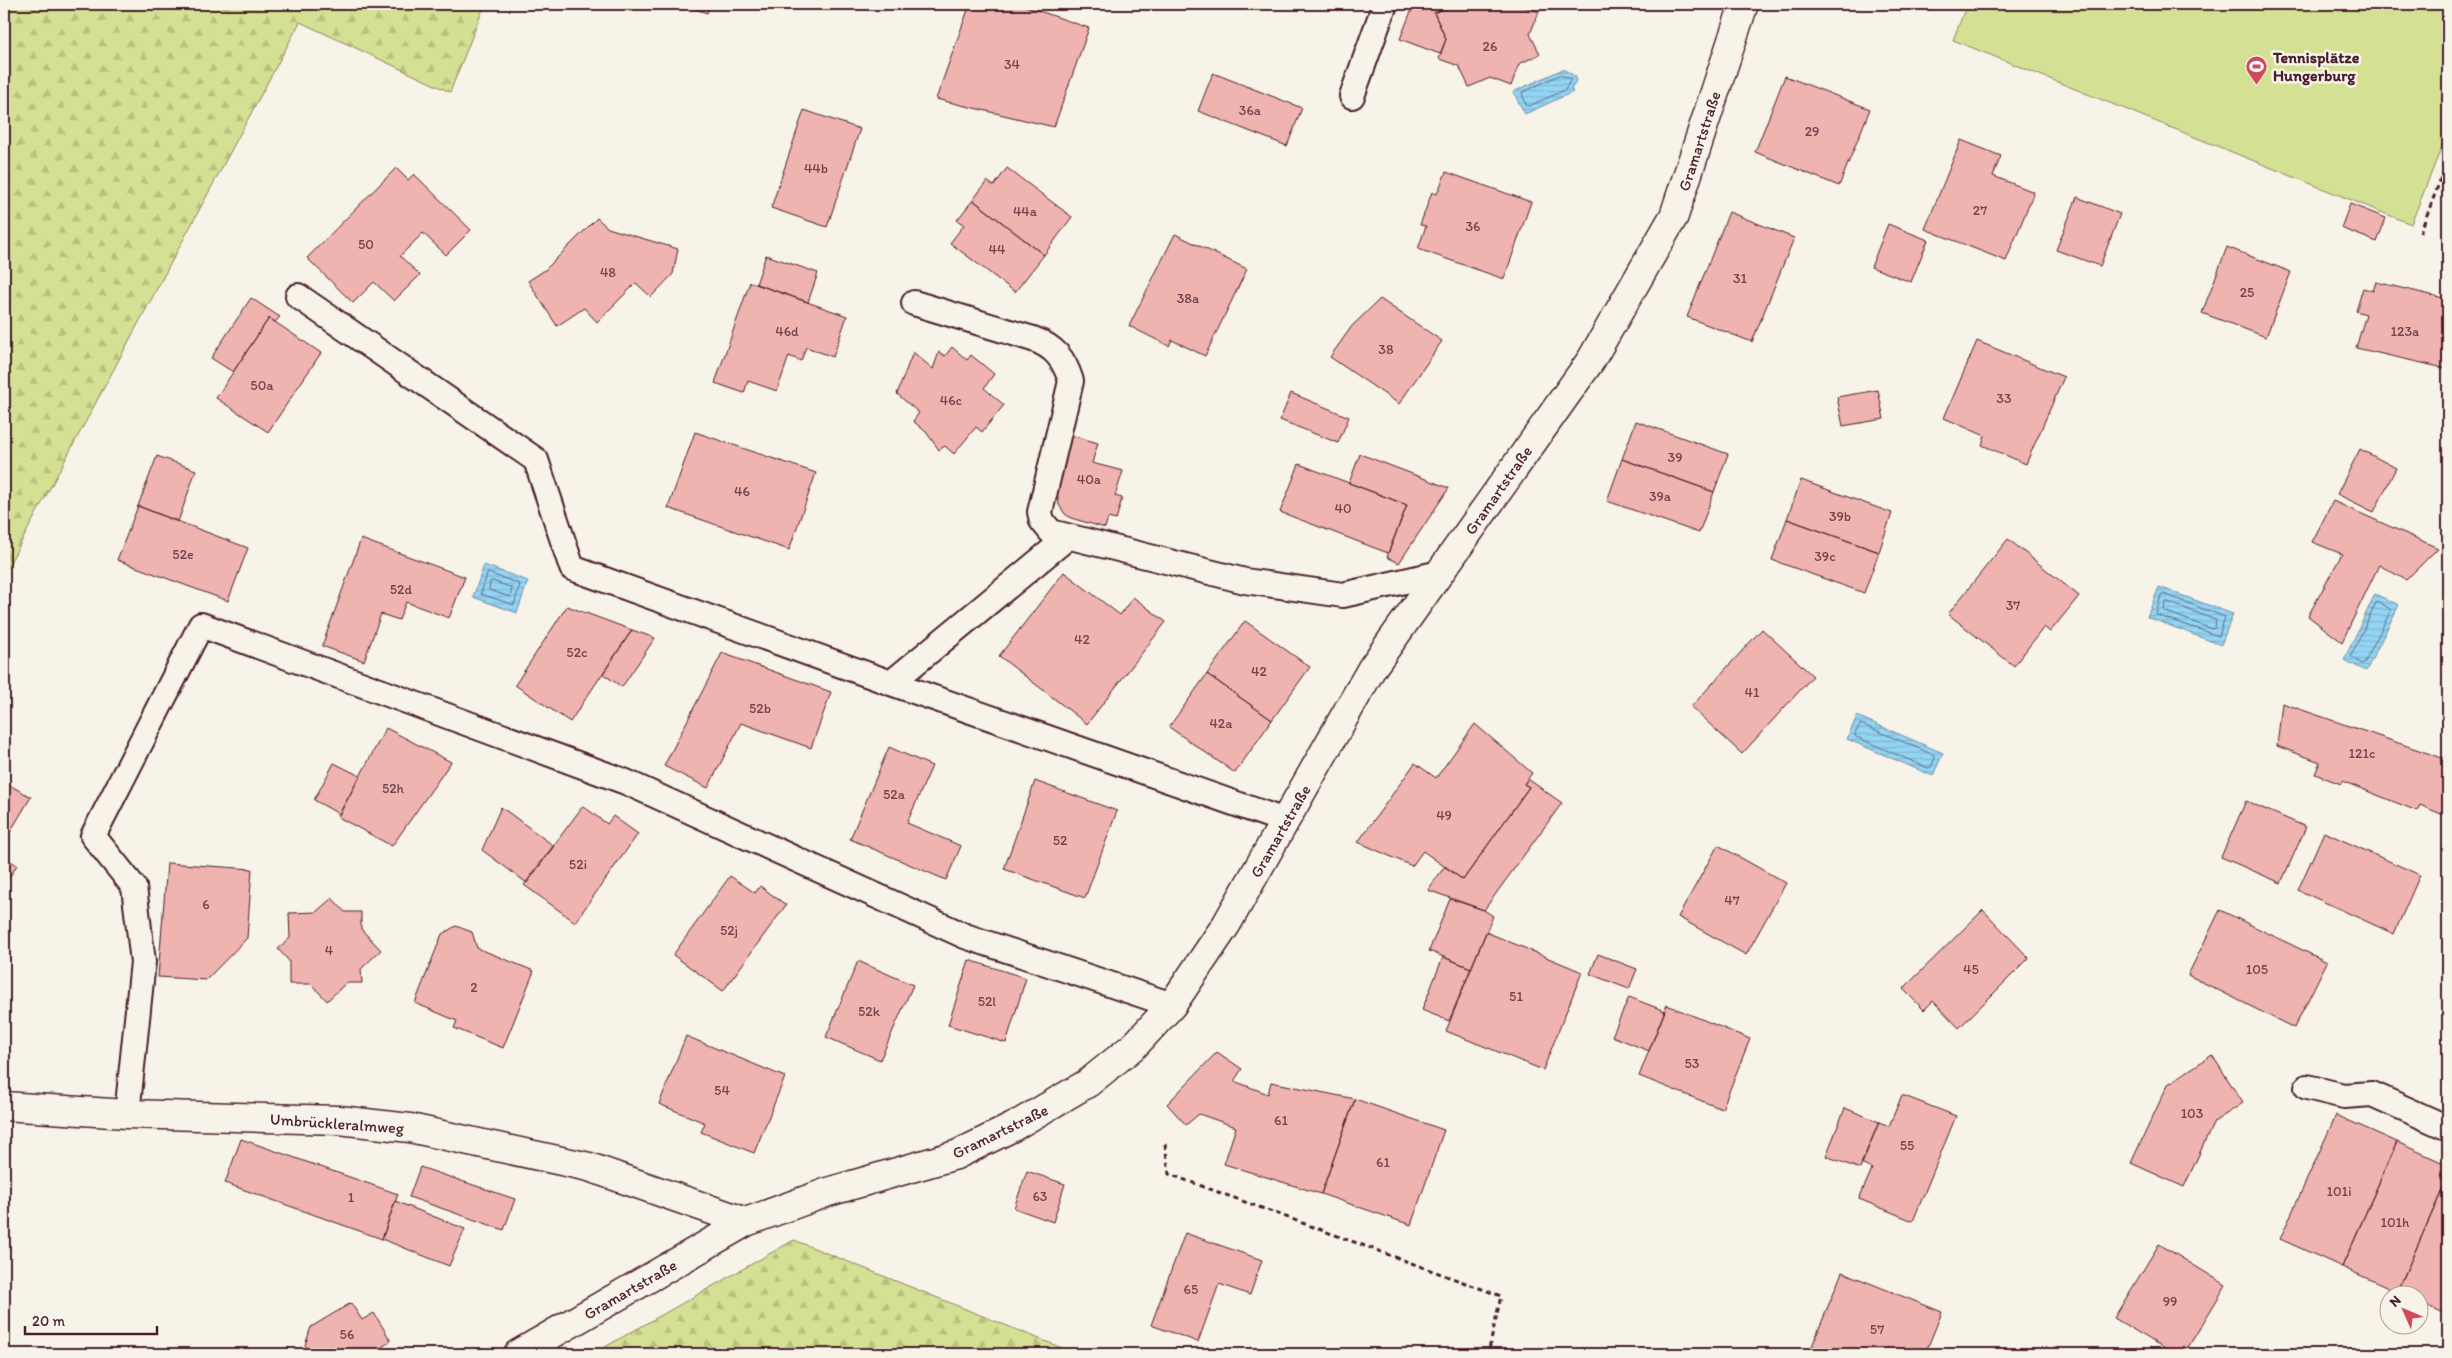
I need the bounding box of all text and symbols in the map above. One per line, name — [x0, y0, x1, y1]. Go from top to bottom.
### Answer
house number: 26 — [1483, 38, 1497, 55]
place label: Tennisplätze Hungerburg — [2272, 48, 2360, 86]
sports icon: Tennisplätze Hungerburg — [2245, 54, 2269, 85]
house number: 34 — [1004, 56, 1021, 73]
street label: Gramartstraße — [1674, 89, 1725, 194]
house number: 36a — [1239, 102, 1262, 119]
house number: 29 — [1805, 123, 1819, 140]
house number: 44b — [804, 160, 828, 177]
house number: 27 — [1973, 202, 1987, 219]
house number: 44a — [1013, 203, 1038, 220]
house number: 36 — [1465, 218, 1481, 235]
house number: 50 — [358, 236, 374, 253]
house number: 44 — [989, 241, 1006, 258]
house number: 48 — [600, 264, 616, 281]
house number: 31 — [1733, 270, 1748, 287]
house number: 25 — [2240, 284, 2254, 301]
house number: 38a — [1177, 290, 1200, 307]
house number: 46d — [775, 323, 799, 340]
house number: 123a — [2391, 323, 2420, 340]
house number: 38 — [1378, 341, 1394, 358]
house number: 50a — [250, 377, 274, 394]
house number: 33 — [1996, 390, 2012, 407]
house number: 46c — [940, 392, 963, 409]
street label: Gramartstraße — [1461, 442, 1536, 538]
house number: 39 — [1668, 449, 1682, 466]
house number: 40a — [1077, 471, 1102, 488]
house number: 46 — [734, 483, 750, 500]
house number: 39a — [1649, 488, 1672, 505]
house number: 40 — [1334, 500, 1352, 517]
house number: 39b — [1829, 508, 1851, 525]
house number: 52e — [172, 546, 194, 563]
house number: 39c — [1814, 548, 1836, 565]
house number: 52d — [390, 581, 412, 598]
house number: 37 — [2006, 597, 2020, 614]
house number: 42 — [1074, 631, 1091, 648]
house number: 52c — [566, 644, 588, 661]
house number: 42 — [1251, 663, 1268, 680]
house number: 41 — [1745, 684, 1760, 701]
house number: 52b — [749, 700, 771, 717]
house number: 42a — [1209, 715, 1233, 732]
house number: 121c — [2349, 745, 2376, 762]
house number: 52h — [382, 780, 405, 797]
street label: Gramartstraße — [1246, 781, 1315, 881]
house number: 52a — [883, 786, 906, 803]
house number: 49 — [1436, 807, 1452, 824]
house number: 52 — [1053, 832, 1068, 849]
house number: 52i — [569, 856, 587, 873]
house number: 47 — [1724, 892, 1740, 909]
house number: 6 — [202, 896, 210, 913]
house number: 52j — [720, 922, 738, 939]
house number: 4 — [325, 942, 334, 959]
house number: 45 — [1963, 961, 1979, 978]
house number: 105 — [2246, 961, 2268, 978]
house number: 2 — [470, 979, 478, 996]
house number: 51 — [1509, 988, 1523, 1005]
house number: 52l — [978, 993, 996, 1010]
house number: 52k — [858, 1003, 881, 1020]
house number: 53 — [1685, 1055, 1700, 1072]
house number: 54 — [714, 1082, 730, 1099]
street label: Gramartstraße — [949, 1100, 1051, 1163]
house number: 103 — [2181, 1105, 2204, 1122]
street label: Umbrückleralmweg — [269, 1109, 406, 1138]
house number: 61 — [1274, 1112, 1288, 1129]
house number: 55 — [1900, 1137, 1914, 1154]
house number: 61 — [1376, 1154, 1390, 1171]
house number: 101i — [2326, 1183, 2352, 1200]
house number: 63 — [1032, 1188, 1048, 1205]
house number: 1 — [348, 1189, 355, 1206]
house number: 101h — [2380, 1214, 2410, 1231]
street label: Gramartstraße — [580, 1255, 680, 1324]
house number: 65 — [1184, 1281, 1198, 1298]
north arrow — [2380, 1286, 2430, 1336]
text: N — [2386, 1292, 2405, 1311]
house number: 99 — [2163, 1293, 2177, 1310]
scale bar — [25, 1303, 158, 1335]
text: 20 m — [32, 1312, 66, 1330]
house number: 57 — [1870, 1321, 1884, 1338]
house number: 56 — [340, 1326, 354, 1343]

